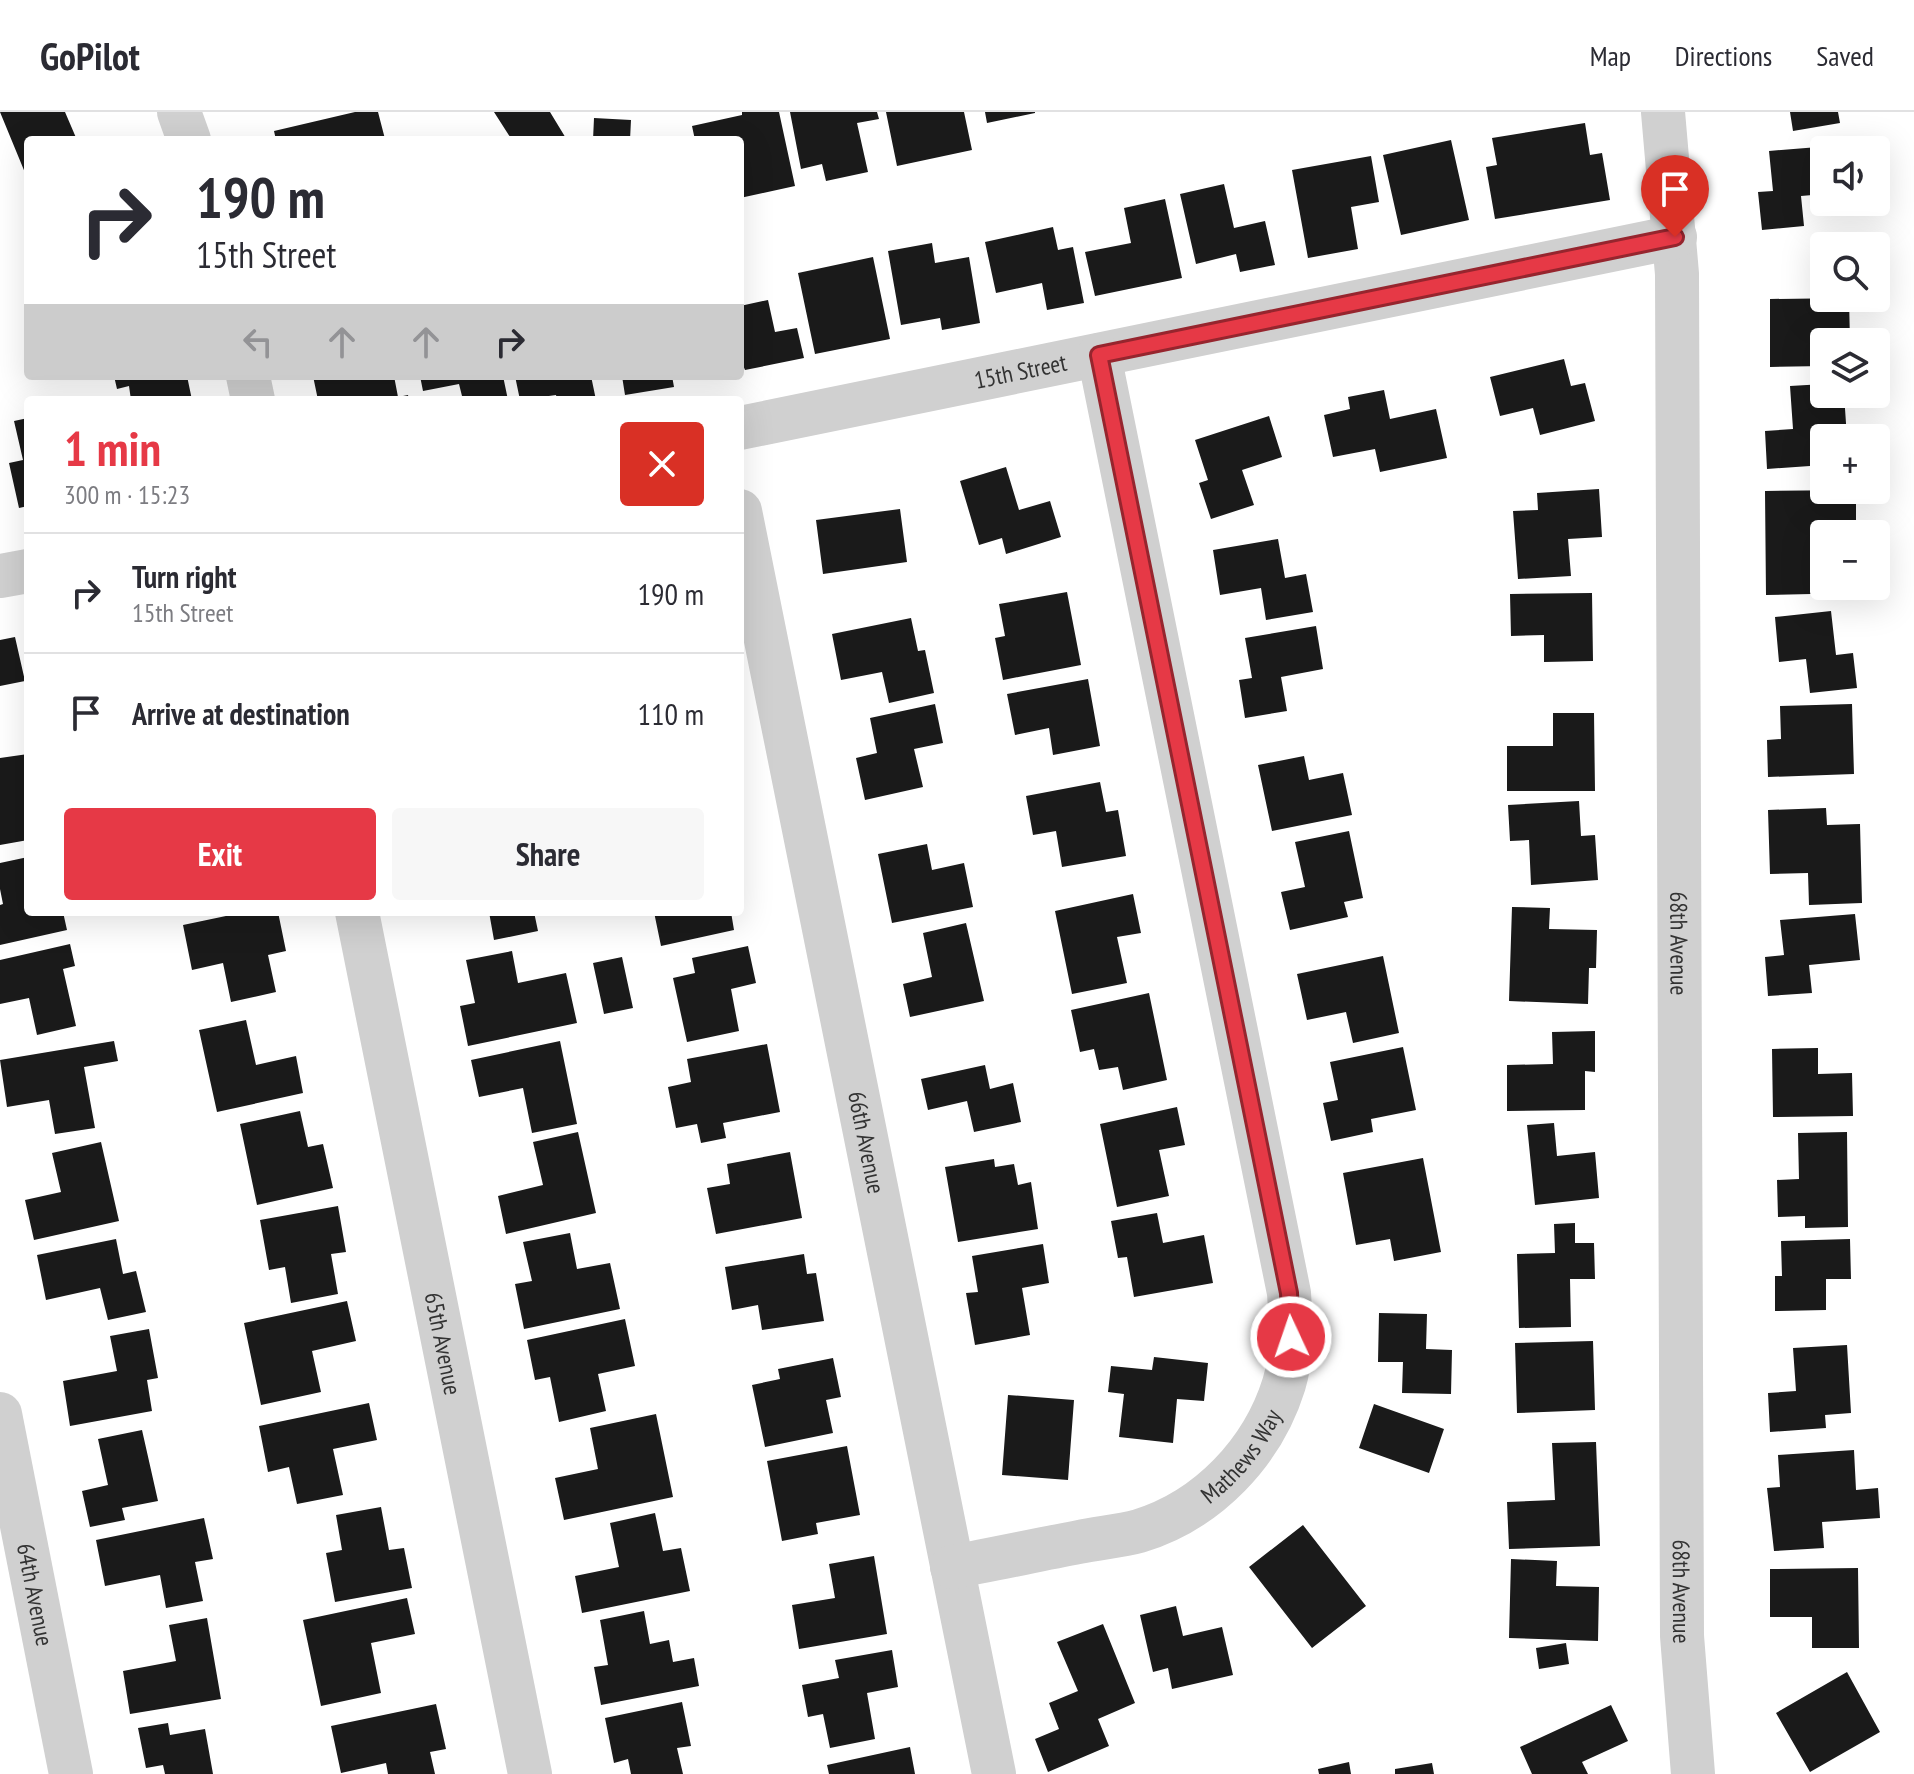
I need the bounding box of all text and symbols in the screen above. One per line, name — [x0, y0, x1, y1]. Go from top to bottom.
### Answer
text: GoPilot — [40, 31, 140, 80]
text: Map — [1590, 37, 1631, 74]
text: Directions — [1675, 37, 1772, 74]
text: Saved — [1816, 37, 1874, 74]
map controls — [1810, 136, 1890, 600]
button: sound — [1810, 136, 1890, 216]
pin — [1641, 155, 1709, 237]
text: 190 m — [196, 161, 325, 233]
icon: arrive — [1653, 167, 1697, 211]
icon: right — [64, 168, 168, 272]
text: 15th Street — [196, 231, 336, 278]
button: search — [1810, 232, 1890, 312]
icon: left — [236, 320, 280, 364]
icon: ahead — [320, 320, 364, 364]
icon: ahead — [404, 320, 448, 364]
icon: right — [488, 320, 532, 364]
button: layers — [1810, 328, 1890, 408]
street label: 15th Street — [971, 346, 1070, 395]
text: 1 min — [64, 417, 161, 479]
button: close — [620, 422, 704, 506]
button: + — [1810, 424, 1890, 504]
text: 300 m · 15:23 — [64, 478, 190, 511]
button: − — [1810, 520, 1890, 600]
text: Turn right — [132, 557, 236, 596]
icon: right — [64, 571, 108, 615]
text: 190 m — [638, 574, 704, 613]
text: 15th Street — [132, 596, 233, 629]
icon: arrive — [64, 691, 108, 735]
text: Arrive at destination — [132, 694, 350, 733]
text: 110 m — [638, 694, 704, 733]
button: Exit — [64, 808, 376, 900]
button: Share — [392, 808, 704, 900]
street label: 68th Avenue — [1664, 891, 1695, 995]
street label: 66th Avenue — [842, 1088, 892, 1196]
street label: 65th Avenue — [418, 1289, 469, 1397]
position arrow — [1249, 1295, 1333, 1379]
street label: Mathews Way — [1194, 1404, 1288, 1510]
street label: 68th Avenue — [1666, 1539, 1698, 1645]
street label: 64th Avenue — [10, 1541, 61, 1649]

